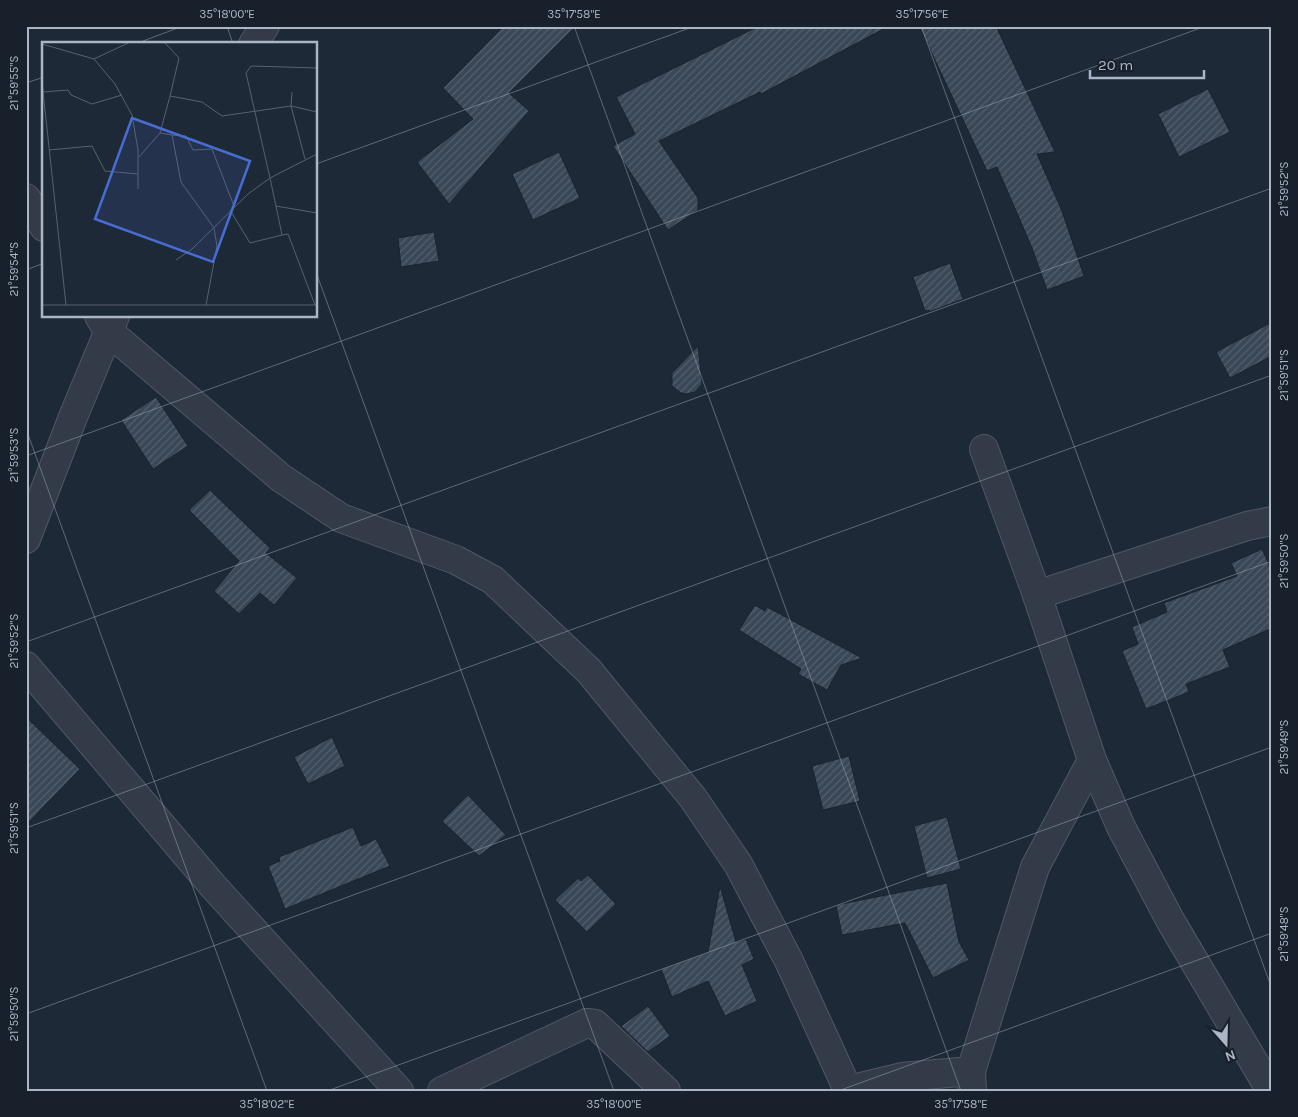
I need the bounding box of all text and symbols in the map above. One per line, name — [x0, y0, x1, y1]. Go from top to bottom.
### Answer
text: 35°18'00"E — [199, 7, 255, 21]
text: 35°17'58"E — [547, 7, 601, 21]
text: 35°17'56"E — [895, 7, 949, 21]
inset map — [42, 42, 318, 318]
scale bar — [1090, 48, 1204, 80]
text: 21°59'55"S — [7, 56, 21, 110]
text: 20 m — [1098, 56, 1133, 74]
text: 21°59'52"S — [1277, 161, 1291, 217]
text: 21°59'54"S — [7, 242, 21, 296]
text: 21°59'51"S — [1277, 349, 1291, 401]
text: 21°59'53"S — [7, 427, 21, 483]
text: 21°59'50"S — [1277, 533, 1291, 589]
text: 21°59'52"S — [7, 613, 21, 669]
text: 21°59'49"S — [1277, 720, 1291, 774]
text: 21°59'51"S — [7, 802, 21, 854]
text: 21°59'48"S — [1277, 906, 1291, 962]
text: 21°59'50"S — [7, 986, 21, 1042]
north arrow — [1200, 1020, 1250, 1070]
text: N — [1223, 1046, 1238, 1065]
text: 35°18'02"E — [239, 1097, 295, 1111]
text: 35°18'00"E — [586, 1097, 642, 1111]
text: 35°17'58"E — [934, 1097, 988, 1111]

